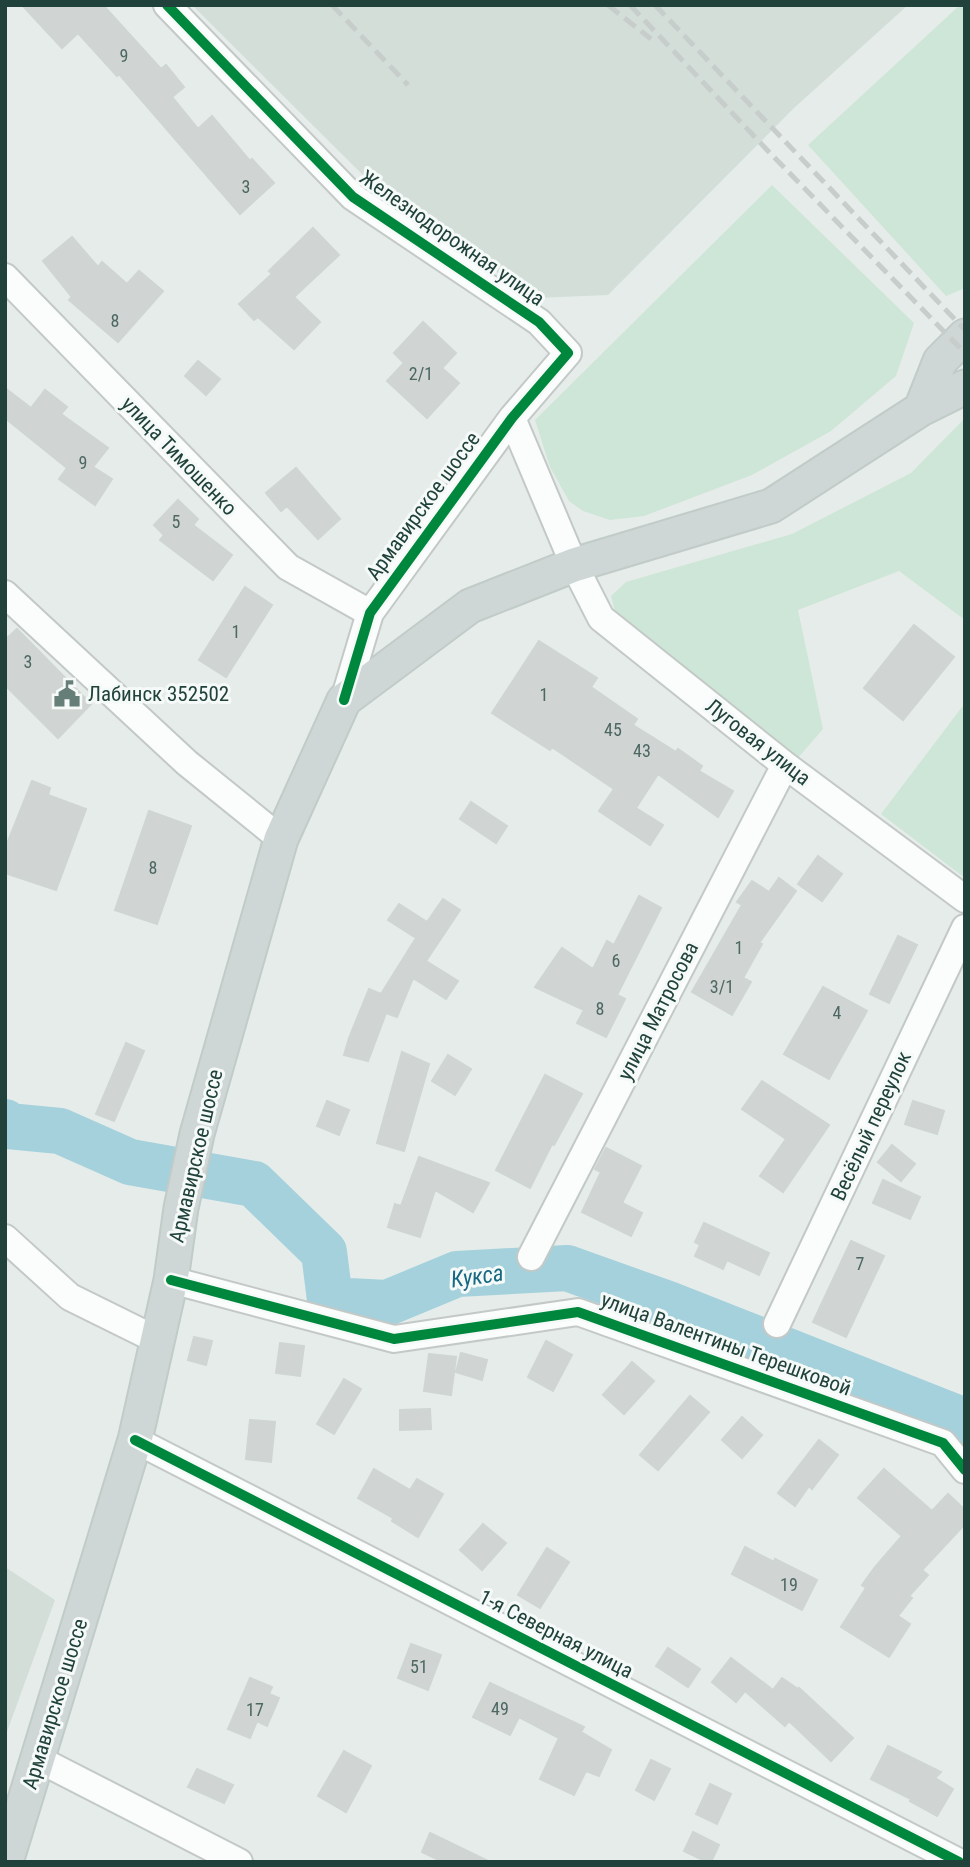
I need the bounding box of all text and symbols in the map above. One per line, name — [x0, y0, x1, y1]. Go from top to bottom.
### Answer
house number: 9 — [120, 45, 128, 66]
street label: Железнодорожная улица — [355, 165, 549, 311]
house number: 3 — [242, 176, 250, 197]
house number: 8 — [111, 310, 119, 331]
house number: 2/1 — [409, 363, 433, 384]
street label: улица Тимошенко — [116, 392, 242, 520]
street label: Армавирское шоссе — [361, 427, 485, 585]
house number: 9 — [79, 452, 87, 473]
house number: 5 — [172, 511, 181, 532]
house number: 1 — [232, 621, 240, 642]
house number: 3 — [24, 651, 32, 672]
public building icon: Лабинск 352502 — [52, 679, 82, 709]
place label: Лабинск 352502 — [88, 682, 229, 706]
house number: 1 — [540, 684, 548, 705]
street label: Луговая улица — [701, 694, 815, 790]
house number: 45 — [604, 719, 622, 740]
house number: 43 — [633, 740, 651, 761]
house number: 8 — [149, 857, 157, 878]
house number: 1 — [735, 937, 743, 958]
street label: улица Матросова — [613, 938, 703, 1084]
house number: 6 — [612, 950, 620, 971]
house number: 3/1 — [710, 976, 734, 997]
house number: 8 — [596, 998, 604, 1019]
house number: 4 — [833, 1002, 842, 1023]
street label: Весёлый переулок — [826, 1048, 916, 1204]
street label: Армавирское шоссе — [164, 1067, 228, 1245]
house number: 7 — [856, 1253, 865, 1274]
water label: Кукса — [449, 1259, 505, 1294]
street label: улица Валентины Терешковой — [598, 1288, 854, 1400]
house number: 19 — [780, 1574, 798, 1595]
street label: 1-я Северная улица — [475, 1585, 637, 1683]
street label: Армавирское шоссе — [18, 1616, 92, 1792]
house number: 51 — [410, 1656, 428, 1677]
house number: 49 — [491, 1698, 509, 1719]
house number: 17 — [246, 1699, 264, 1720]

